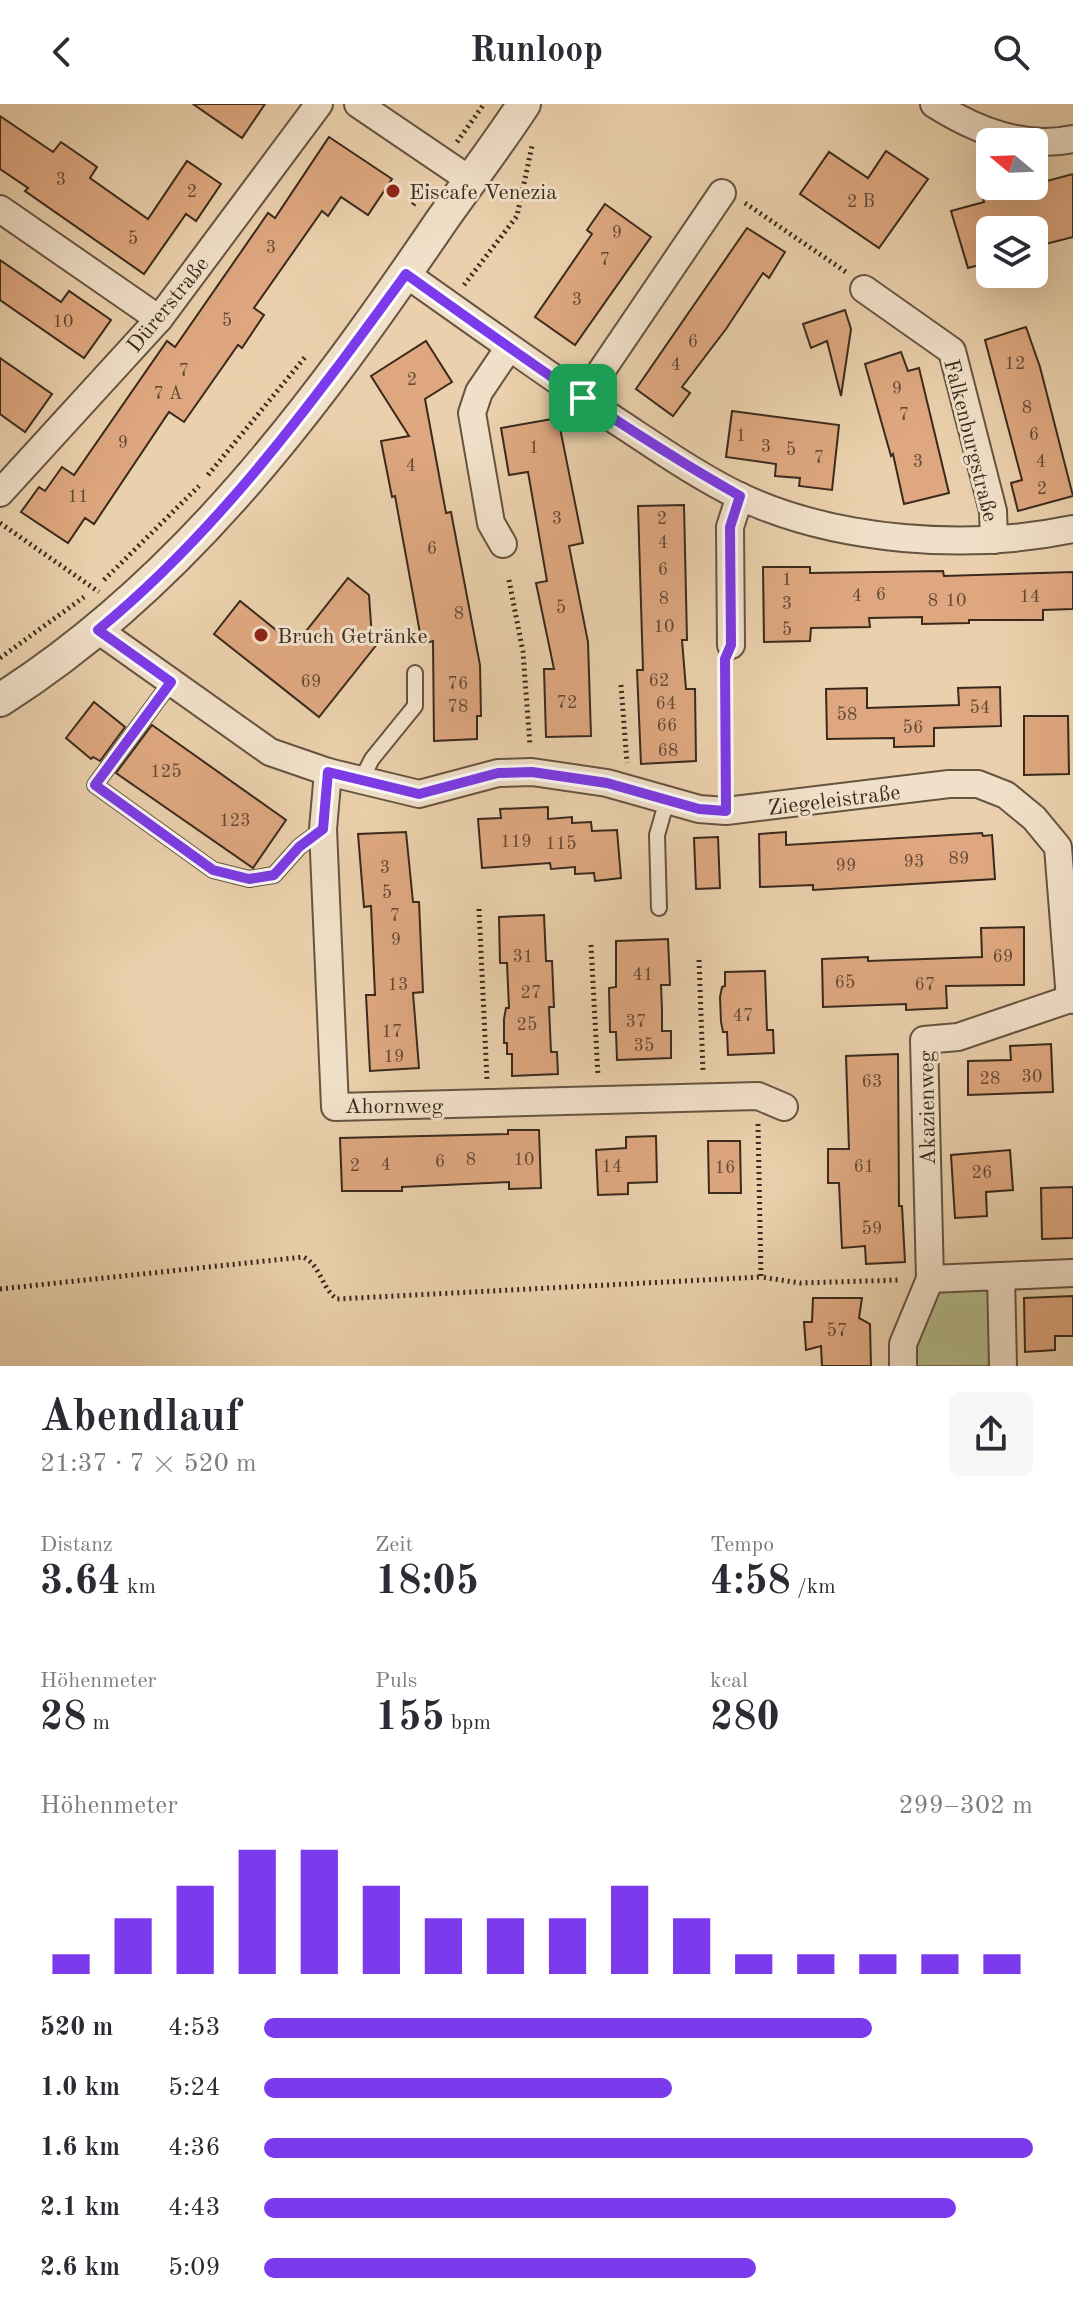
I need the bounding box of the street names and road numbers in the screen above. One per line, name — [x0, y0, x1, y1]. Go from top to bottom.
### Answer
street label: Dürerstraße — [124, 253, 214, 357]
street label: Falkenburgstraße — [939, 357, 1001, 524]
street label: Ziegeleistraße — [767, 782, 902, 820]
street label: Akazienweg — [916, 1050, 940, 1166]
street label: Ahornweg — [345, 1096, 443, 1118]

